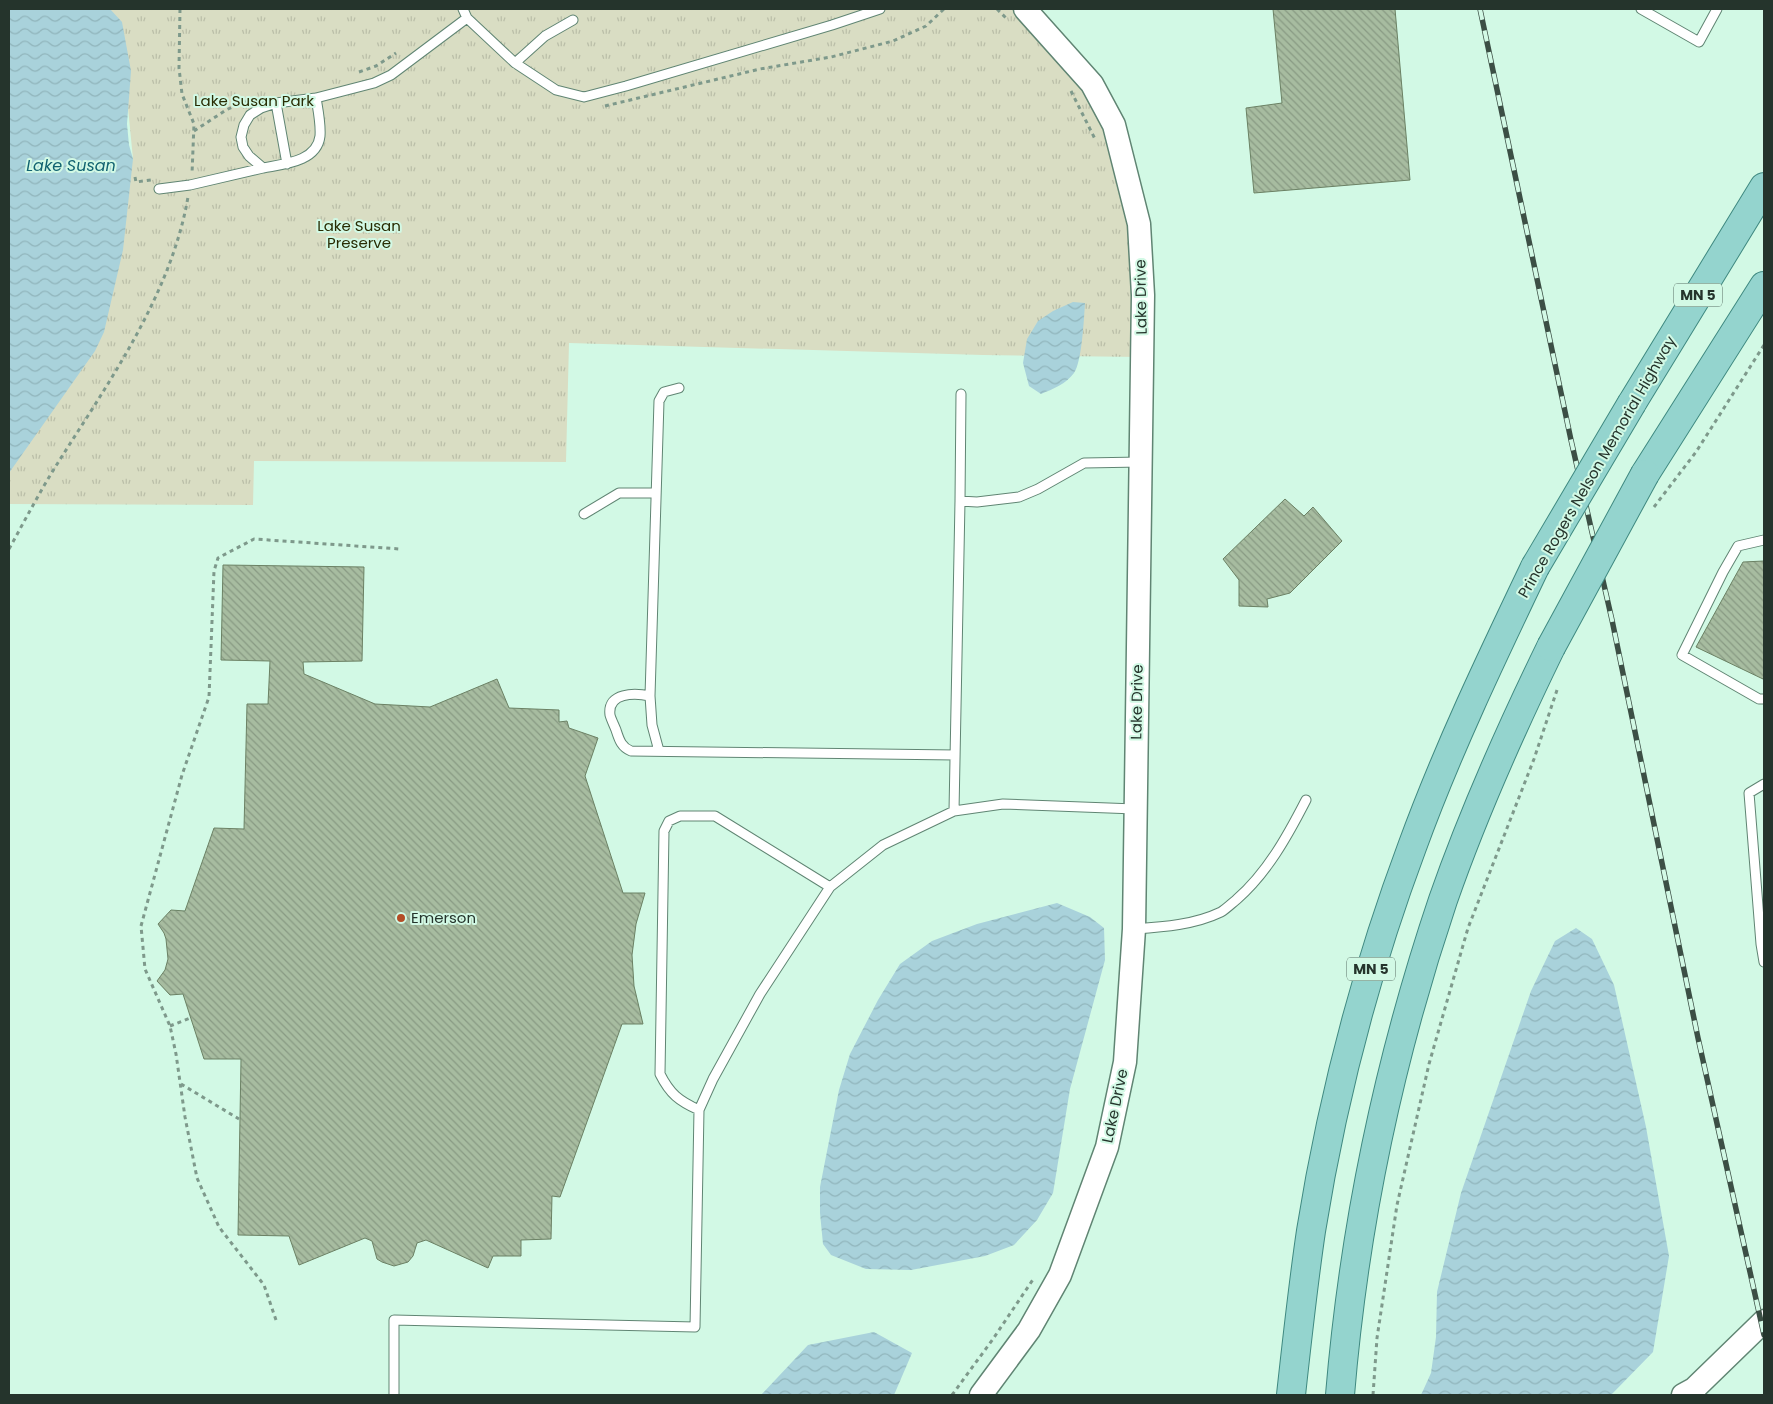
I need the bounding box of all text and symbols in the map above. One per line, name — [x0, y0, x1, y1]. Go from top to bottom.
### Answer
park label: Lake Susan Park — [194, 90, 314, 111]
water label: Lake Susan — [26, 154, 116, 177]
park label: Lake Susan Preserve — [317, 215, 401, 253]
street label: Lake Drive — [1129, 259, 1152, 335]
road number: MN 5 — [1674, 284, 1722, 306]
street label: Prince Rogers Nelson Memorial Highway — [1513, 331, 1681, 602]
street label: Lake Drive — [1125, 664, 1148, 740]
place label: Emerson — [411, 907, 476, 928]
marker: Emerson — [395, 912, 407, 924]
road number: MN 5 — [1347, 958, 1395, 981]
street label: Lake Drive — [1096, 1067, 1133, 1145]

